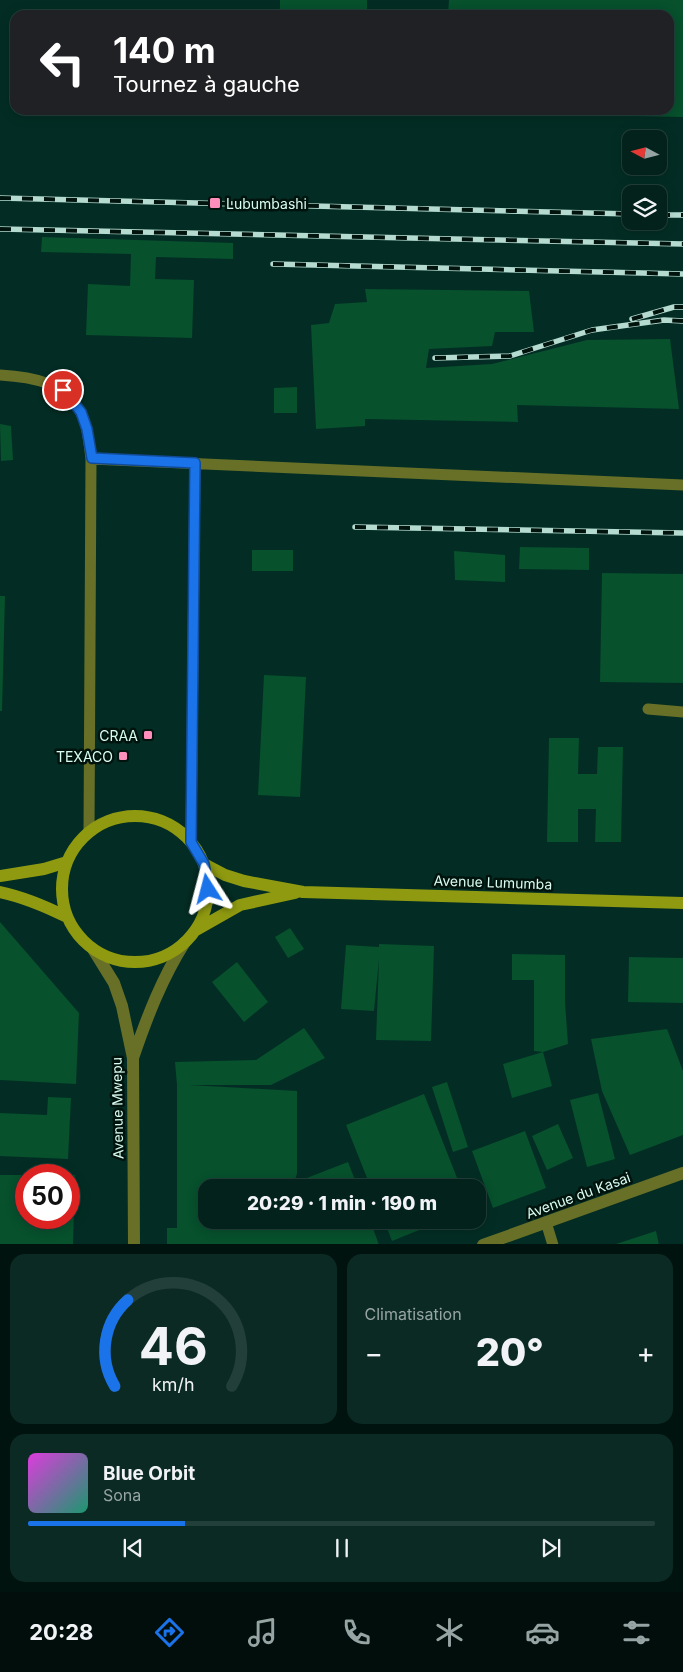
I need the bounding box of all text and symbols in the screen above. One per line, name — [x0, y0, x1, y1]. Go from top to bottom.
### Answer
text: 140 m — [113, 29, 216, 71]
icon: left — [30, 30, 95, 95]
text: Tournez à gauche — [113, 71, 300, 97]
north arrow — [622, 130, 668, 175]
map controls — [622, 130, 667, 230]
button: layers — [622, 185, 667, 230]
place label: Lubumbashi — [226, 195, 307, 212]
marker: Lubumbashi — [208, 196, 222, 210]
pin — [42, 369, 84, 411]
icon: arrive — [49, 376, 77, 404]
place label: CRAA — [99, 727, 138, 744]
marker: CRAA — [142, 729, 154, 741]
place label: TEXACO — [56, 748, 113, 765]
marker: TEXACO — [117, 750, 129, 762]
position arrow — [181, 862, 233, 914]
street label: Avenue Lumumba — [433, 871, 553, 893]
street label: Avenue Mwepu — [108, 1057, 126, 1159]
speed limit sign: 50 — [15, 1164, 80, 1229]
street label: Avenue du Kasai — [523, 1168, 633, 1222]
text: 20:29 · 1 min · 190 m — [247, 1192, 437, 1215]
text: Climatisation — [365, 1304, 462, 1324]
text: 46 — [139, 1315, 208, 1378]
text: 20° — [476, 1329, 544, 1375]
text: − — [365, 1336, 383, 1370]
text: + — [636, 1336, 655, 1370]
text: km/h — [152, 1374, 194, 1395]
text: Blue Orbit — [103, 1462, 195, 1485]
text: Sona — [103, 1485, 141, 1505]
icon: previous — [119, 1534, 147, 1562]
icon: pause — [328, 1534, 356, 1562]
icon: next — [537, 1534, 565, 1562]
icon: directions — [152, 1615, 187, 1650]
icon: music — [245, 1615, 280, 1650]
icon: phone — [339, 1615, 374, 1650]
icon: climate — [432, 1615, 467, 1650]
icon: car — [525, 1615, 560, 1650]
icon: filters — [619, 1615, 654, 1650]
text: 20:28 — [29, 1619, 93, 1645]

